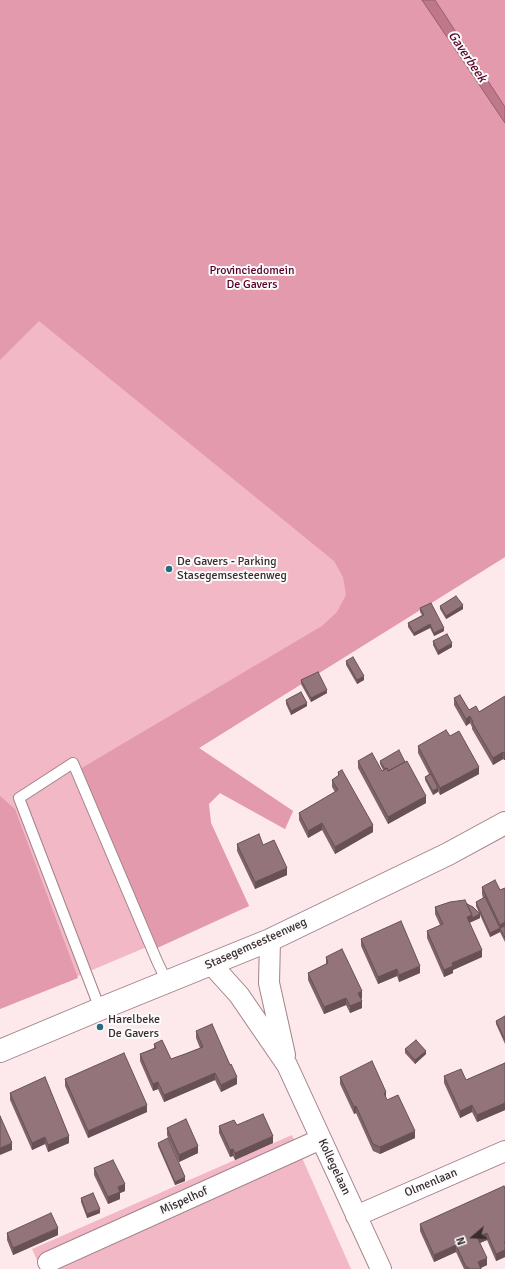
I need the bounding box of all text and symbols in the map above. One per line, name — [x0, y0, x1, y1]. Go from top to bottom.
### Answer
water label: Gaverbeek — [444, 29, 490, 85]
park label: Provinciedomein De Gavers — [209, 264, 295, 292]
place label: De Gavers - Parking Stasegemsesteenweg — [177, 555, 287, 583]
marker: De Gavers - Parking Stasegemsesteenweg — [164, 564, 174, 574]
street label: Stasegemsesteenweg — [203, 915, 309, 973]
place label: Harelbeke De Gavers — [108, 1013, 160, 1041]
marker: Harelbeke De Gavers — [95, 1022, 105, 1032]
street label: Kollegelaan — [315, 1136, 353, 1198]
street label: Olmenlaan — [403, 1165, 459, 1201]
street label: Mispelhof — [158, 1184, 210, 1218]
north arrow — [453, 1217, 493, 1257]
text: N — [454, 1235, 469, 1247]

